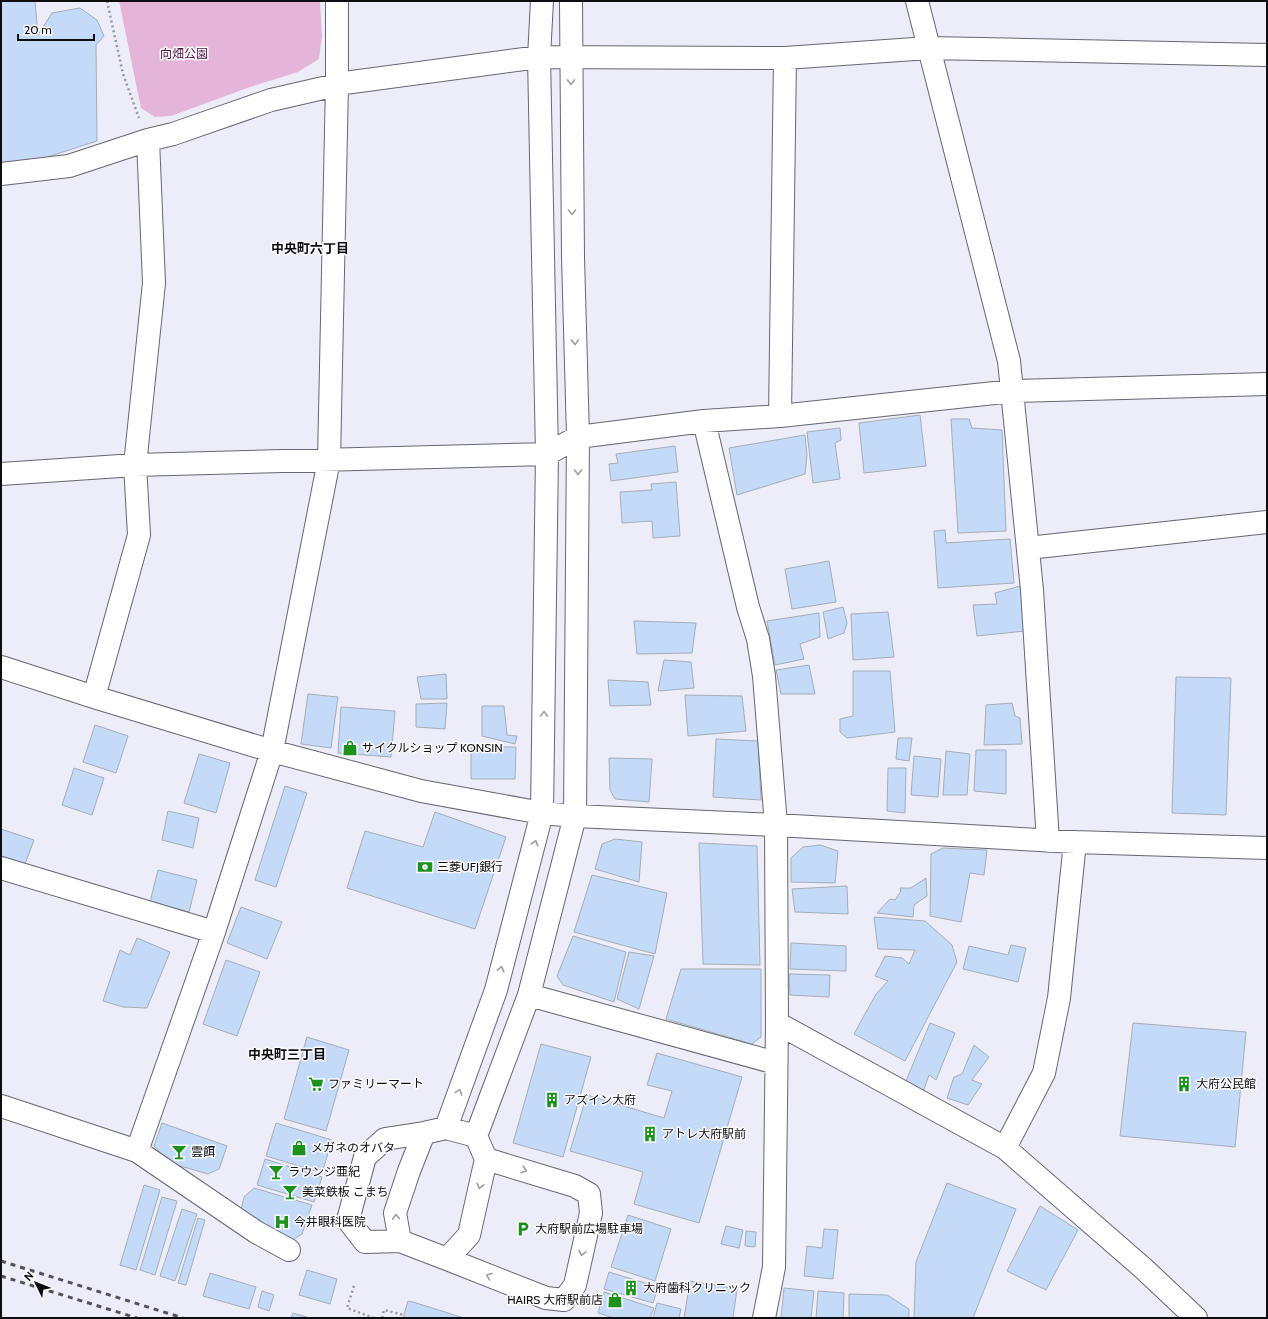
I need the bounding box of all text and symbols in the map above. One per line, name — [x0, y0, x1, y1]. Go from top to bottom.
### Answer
scale bar — [18, 16, 94, 42]
text: 20 m — [24, 22, 52, 37]
park label: 向畑公園 — [160, 46, 208, 61]
one-way arrow — [567, 79, 575, 85]
one-way arrow — [568, 209, 576, 215]
district label: 中央町六丁目 — [271, 240, 349, 256]
one-way arrow — [571, 339, 579, 345]
one-way arrow — [574, 469, 582, 475]
one-way arrow — [540, 711, 548, 717]
shop icon: サイクルショップ KONSIN — [341, 739, 359, 757]
place label: サイクルショップ KONSIN — [362, 740, 503, 755]
one-way arrow — [530, 840, 538, 846]
bank icon: 三菱UFJ銀行 — [416, 858, 434, 876]
place label: 三菱UFJ銀行 — [437, 859, 503, 874]
one-way arrow — [496, 965, 505, 972]
district label: 中央町三丁目 — [248, 1046, 326, 1062]
supermarket icon: ファミリーマート — [307, 1075, 325, 1093]
building icon: 大府公民館 — [1175, 1075, 1193, 1093]
place label: ファミリーマート — [328, 1076, 424, 1091]
place label: 大府公民館 — [1196, 1076, 1256, 1091]
one-way arrow — [454, 1088, 463, 1095]
building icon: アズイン大府 — [543, 1091, 561, 1109]
place label: アズイン大府 — [564, 1092, 636, 1107]
building icon: アトレ大府駅前 — [641, 1125, 659, 1143]
place label: アトレ大府駅前 — [662, 1126, 746, 1141]
shop icon: メガネのオバタ — [290, 1139, 308, 1157]
place label: メガネのオバタ — [311, 1140, 395, 1155]
bar icon: 雲餌 — [170, 1143, 188, 1161]
place label: 雲餌 — [191, 1144, 215, 1159]
bar icon: ラウンジ亜紀 — [267, 1163, 285, 1181]
place label: ラウンジ亜紀 — [288, 1164, 360, 1179]
one-way arrow — [520, 1165, 527, 1174]
bar icon: 美菜鉄板 こまち — [281, 1183, 299, 1201]
one-way arrow — [477, 1183, 485, 1190]
place label: 美菜鉄板 こまち — [302, 1184, 389, 1199]
hospital icon: 今井眼科医院 — [273, 1213, 291, 1231]
one-way arrow — [392, 1213, 401, 1220]
place label: 今井眼科医院 — [294, 1214, 366, 1229]
parking icon: 大府駅前広場駐車場 — [514, 1220, 532, 1238]
place label: 大府駅前広場駐車場 — [535, 1221, 643, 1236]
one-way arrow — [579, 1250, 587, 1257]
north arrow — [16, 1263, 56, 1303]
text: N — [21, 1269, 36, 1284]
one-way arrow — [486, 1272, 493, 1280]
building icon: 大府歯科クリニック — [622, 1279, 640, 1297]
place label: 大府歯科クリニック — [643, 1280, 751, 1295]
shop icon: HAIRS 大府駅前店 — [606, 1291, 624, 1309]
place label: HAIRS 大府駅前店 — [507, 1292, 603, 1307]

